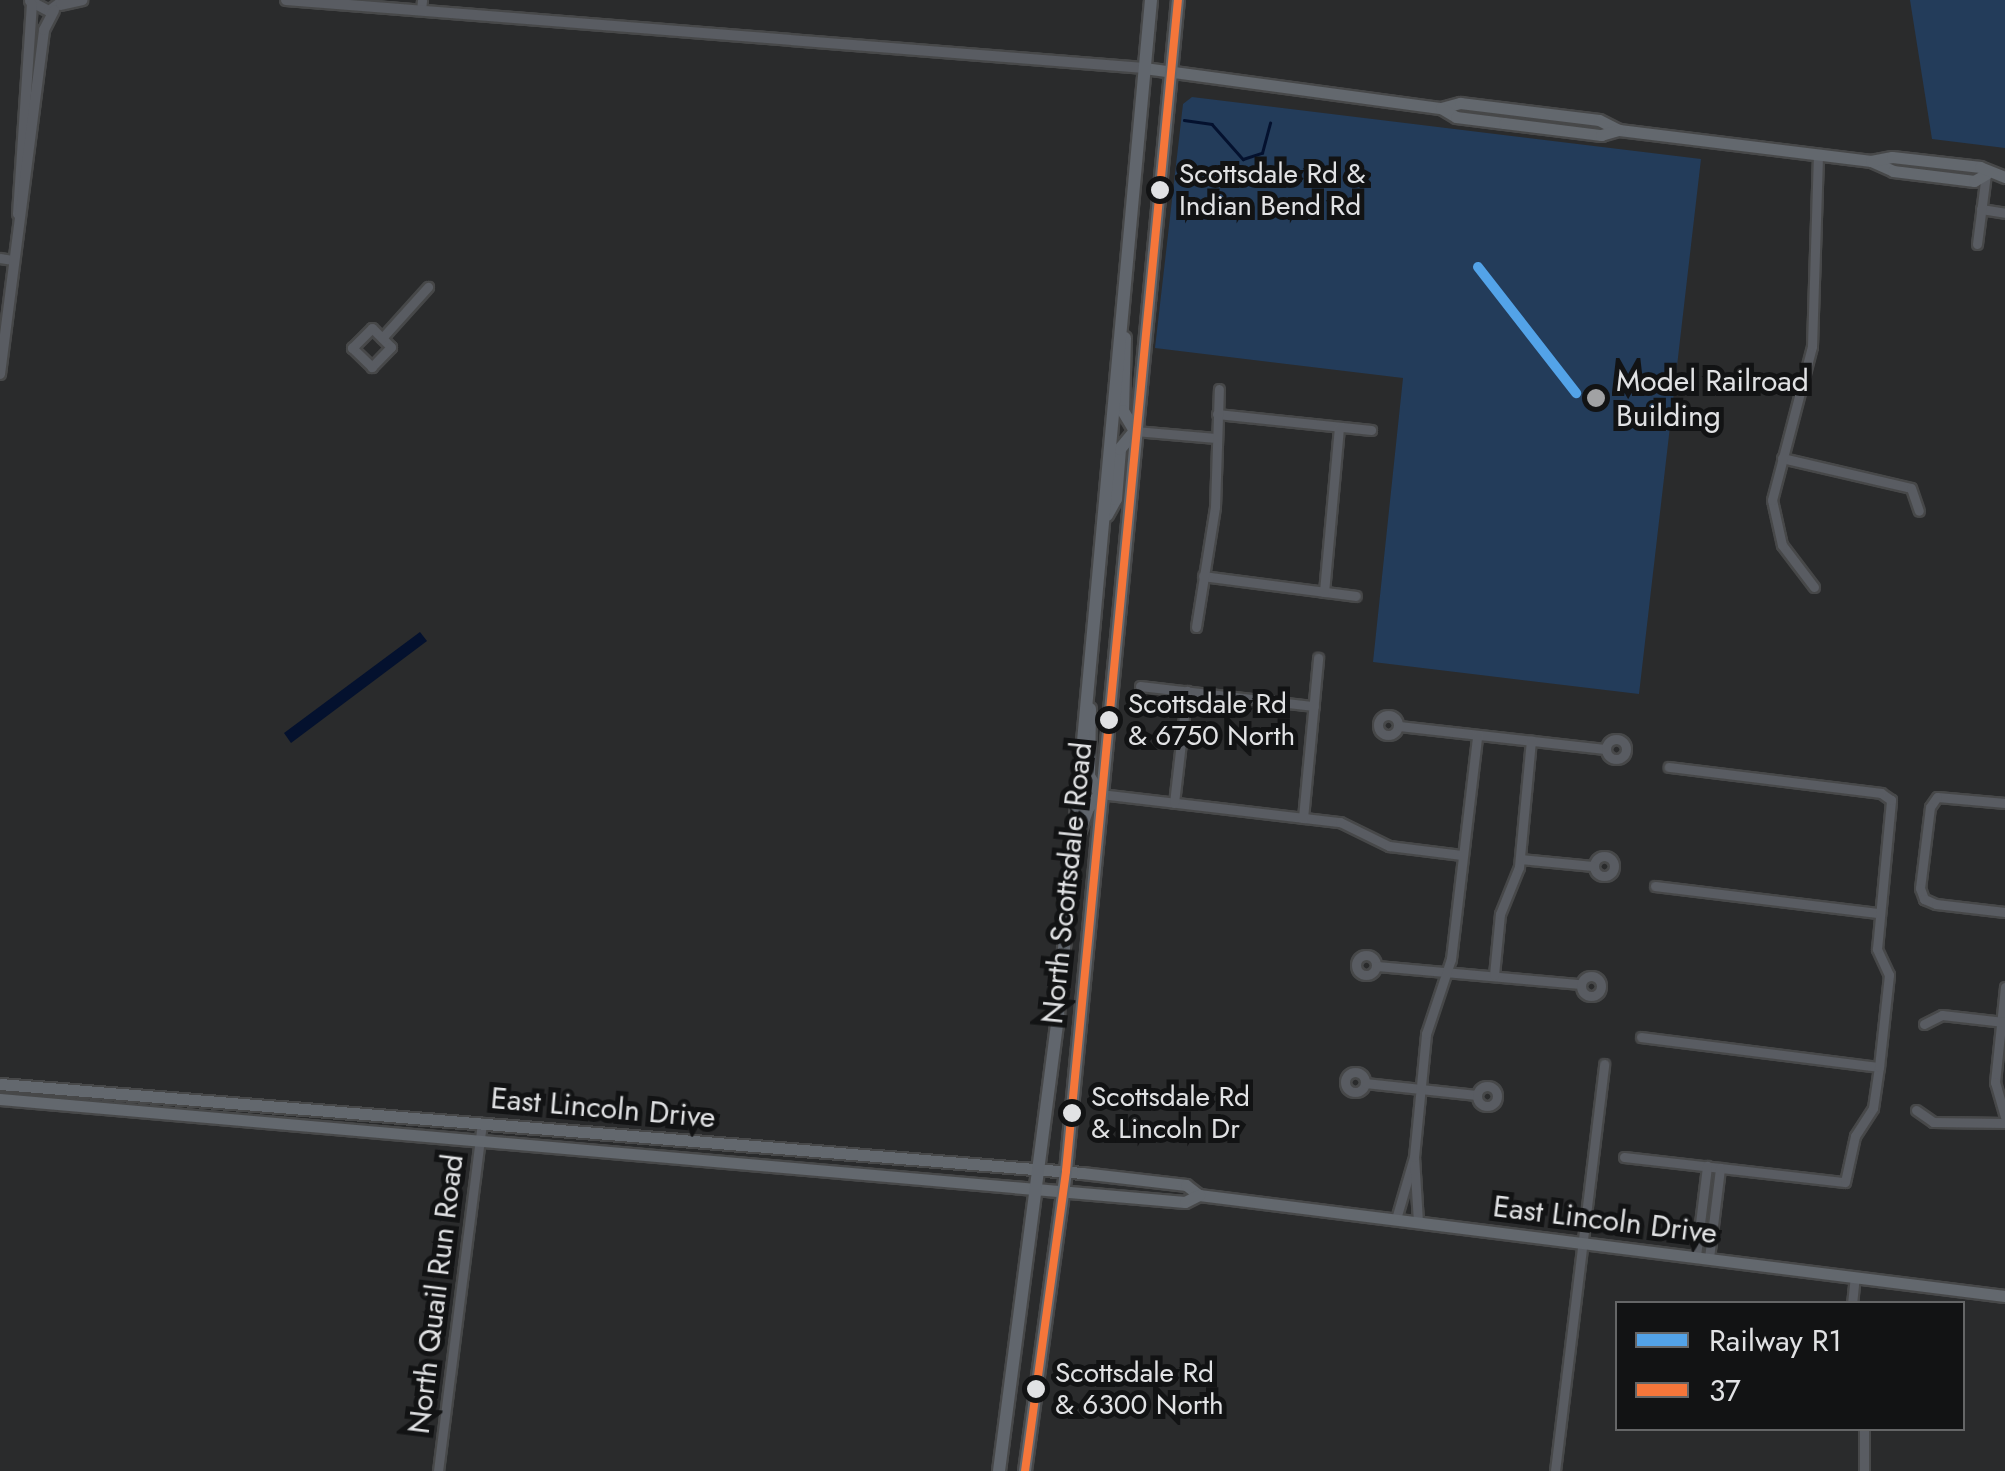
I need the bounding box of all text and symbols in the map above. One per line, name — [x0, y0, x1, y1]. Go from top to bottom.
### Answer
place label: Scottsdale Rd & Indian Bend Rd — [1179, 157, 1365, 223]
marker: Scottsdale Rd & Indian Bend Rd — [1150, 180, 1170, 200]
place label: Model Railroad Building — [1616, 363, 1809, 434]
marker: Model Railroad Building — [1585, 387, 1607, 409]
place label: Scottsdale Rd & 6750 North — [1128, 687, 1295, 753]
marker: Scottsdale Rd & 6750 North — [1099, 710, 1119, 730]
street label: North Scottsdale Road — [1034, 740, 1100, 1026]
street label: East Lincoln Drive — [489, 1080, 717, 1136]
place label: Scottsdale Rd & Lincoln Dr — [1091, 1080, 1250, 1146]
marker: Scottsdale Rd & Lincoln Dr — [1062, 1103, 1082, 1123]
street label: North Quail Run Road — [401, 1152, 471, 1436]
street label: East Lincoln Drive — [1491, 1188, 1719, 1252]
legend — [1615, 1301, 1965, 1431]
text: Railway R1 — [1709, 1319, 1842, 1362]
place label: Scottsdale Rd & 6300 North — [1055, 1356, 1224, 1422]
text: 37 — [1709, 1369, 1741, 1412]
marker: Scottsdale Rd & 6300 North — [1026, 1379, 1046, 1399]

